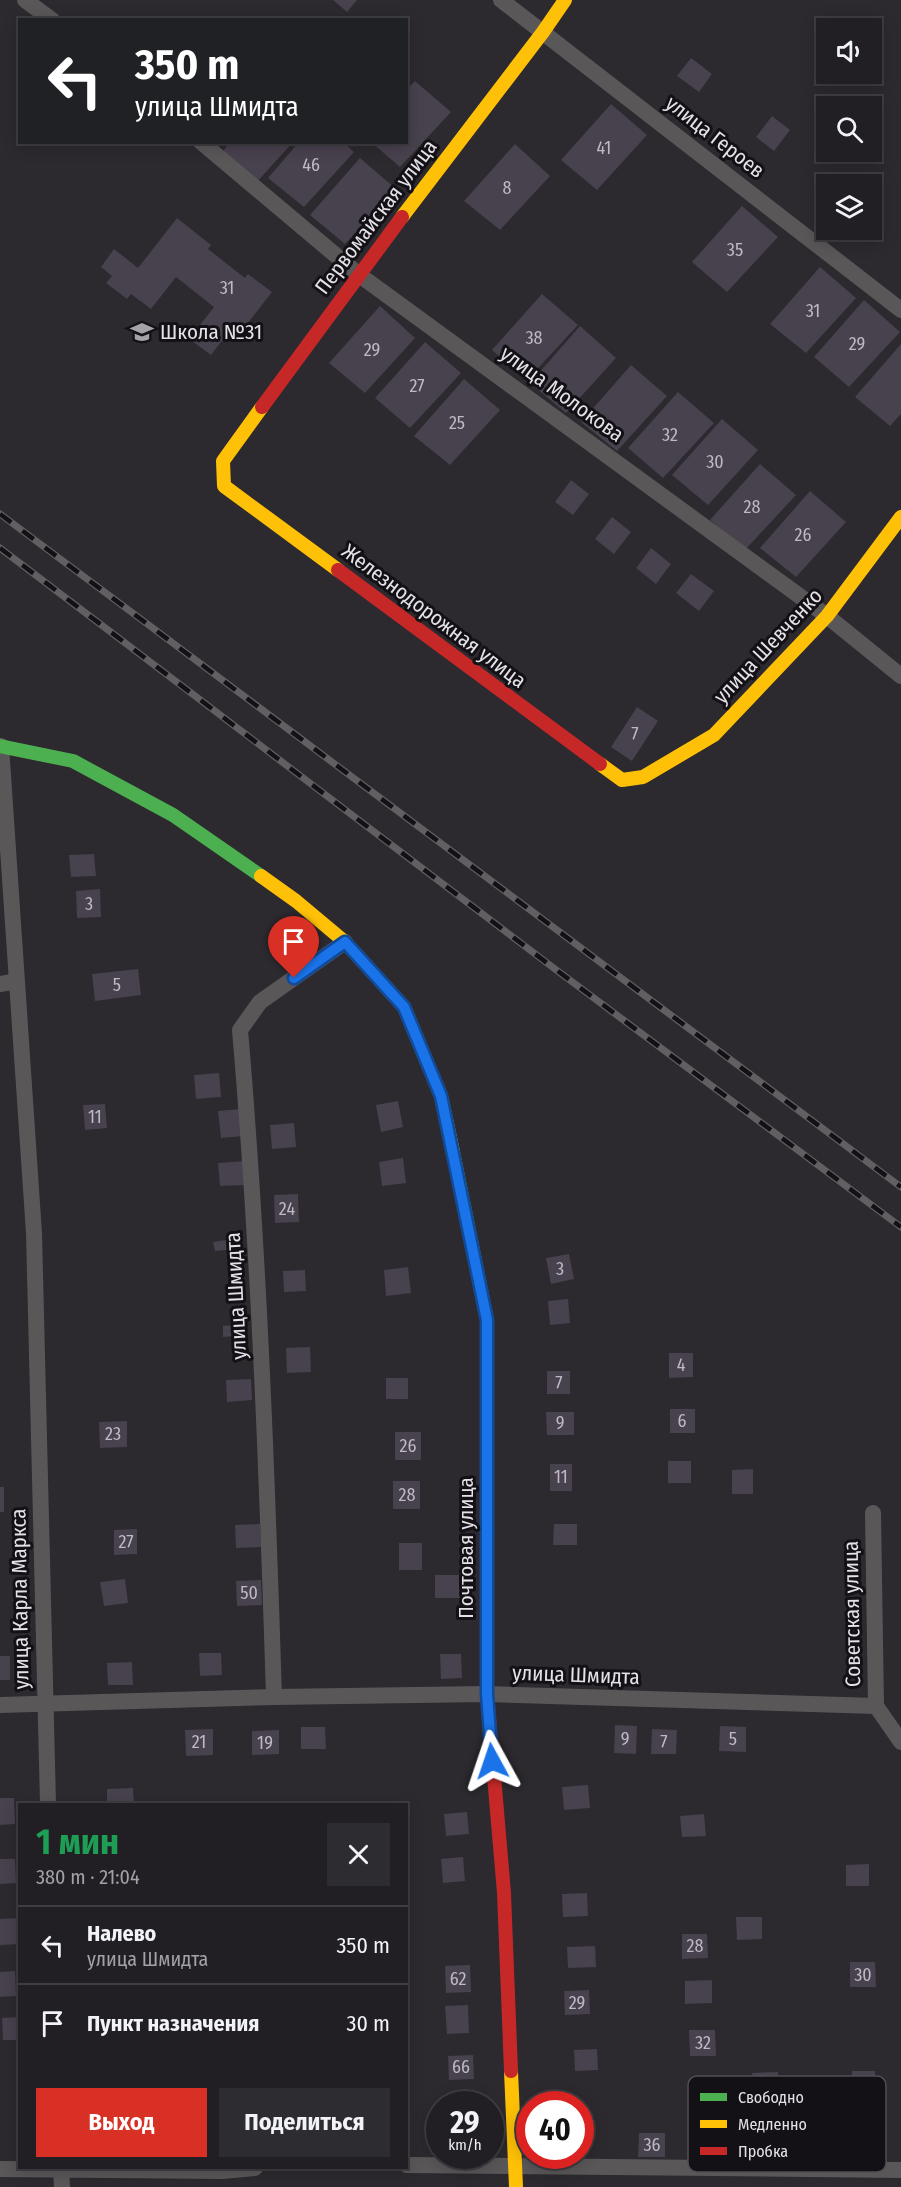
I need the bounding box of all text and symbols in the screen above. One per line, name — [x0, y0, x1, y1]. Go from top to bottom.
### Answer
map controls — [816, 18, 882, 240]
button: sound — [816, 18, 882, 84]
text: 350 m — [135, 40, 239, 90]
icon: left — [36, 42, 114, 120]
street label: улица Героев — [660, 90, 770, 184]
text: улица Шмидта — [135, 91, 299, 123]
button: search — [816, 96, 882, 162]
street label: Первомайская улица — [309, 135, 443, 299]
house number: 41 — [597, 137, 611, 159]
house number: 46 — [302, 154, 320, 176]
button: layers — [816, 174, 882, 240]
house number: 8 — [503, 177, 512, 199]
house number: 35 — [727, 239, 743, 261]
house number: 31 — [220, 277, 234, 299]
house number: 31 — [806, 300, 820, 322]
school or university icon: Школа №31 — [129, 319, 155, 345]
place label: Школа №31 — [160, 319, 262, 345]
house number: 38 — [525, 327, 543, 349]
house number: 29 — [849, 333, 865, 355]
house number: 29 — [364, 339, 380, 361]
street label: улица Молокова — [495, 340, 629, 448]
house number: 27 — [409, 375, 425, 397]
house number: 25 — [449, 412, 465, 434]
house number: 32 — [662, 424, 678, 446]
house number: 30 — [706, 451, 724, 473]
house number: 28 — [744, 496, 760, 518]
house number: 26 — [795, 524, 812, 546]
street label: Железнодорожная улица — [337, 538, 531, 694]
street label: улица Шевченко — [708, 583, 828, 709]
house number: 7 — [631, 723, 639, 745]
house number: 3 — [85, 893, 93, 915]
pin — [268, 916, 319, 978]
icon: arrive — [277, 925, 310, 958]
house number: 5 — [113, 974, 121, 996]
house number: 11 — [88, 1106, 102, 1128]
house number: 24 — [279, 1198, 295, 1220]
street label: улица Шмидта — [220, 1232, 252, 1360]
house number: 3 — [556, 1258, 564, 1280]
house number: 4 — [677, 1354, 686, 1376]
house number: 7 — [555, 1372, 563, 1394]
house number: 6 — [678, 1410, 687, 1432]
house number: 9 — [556, 1412, 564, 1434]
house number: 23 — [105, 1423, 121, 1445]
house number: 26 — [400, 1435, 417, 1457]
house number: 11 — [554, 1466, 568, 1488]
street label: Почтовая улица — [453, 1477, 479, 1619]
house number: 28 — [399, 1484, 415, 1506]
street label: улица Карла Маркса — [5, 1508, 35, 1690]
house number: 27 — [118, 1531, 134, 1553]
street label: Советская улица — [838, 1541, 866, 1687]
house number: 50 — [240, 1582, 258, 1604]
street label: улица Шмидта — [512, 1660, 640, 1690]
house number: 9 — [621, 1728, 629, 1750]
house number: 5 — [729, 1728, 737, 1750]
position arrow — [460, 1729, 524, 1793]
house number: 21 — [192, 1731, 206, 1753]
house number: 7 — [660, 1731, 668, 1753]
house number: 19 — [257, 1732, 273, 1754]
text: 1 мин — [36, 1820, 119, 1864]
button: close — [327, 1823, 390, 1886]
text: 380 m · 21:04 — [36, 1865, 140, 1889]
text: Налево — [87, 1920, 156, 1947]
icon: left — [36, 1929, 69, 1962]
text: 350 m — [336, 1932, 390, 1959]
house number: 28 — [687, 1935, 703, 1957]
text: улица Шмидта — [87, 1947, 208, 1971]
house number: 30 — [854, 1964, 872, 1986]
house number: 62 — [450, 1968, 466, 1990]
house number: 29 — [569, 1992, 585, 2014]
icon: arrive — [36, 2007, 69, 2040]
text: Пункт назначения — [87, 2010, 259, 2037]
text: 30 m — [347, 2010, 390, 2037]
house number: 32 — [695, 2032, 711, 2054]
house number: 66 — [452, 2056, 470, 2078]
legend — [688, 2076, 886, 2172]
button: Выход — [36, 2088, 207, 2157]
button: Поделиться — [219, 2088, 390, 2157]
text: Свободно — [738, 2088, 804, 2107]
speed limit sign: 40 — [516, 2091, 594, 2169]
text: 29 — [450, 2105, 480, 2141]
text: Медленно — [738, 2115, 807, 2134]
house number: 36 — [643, 2134, 661, 2156]
text: km/h — [448, 2136, 482, 2154]
text: Пробка — [738, 2142, 788, 2161]

